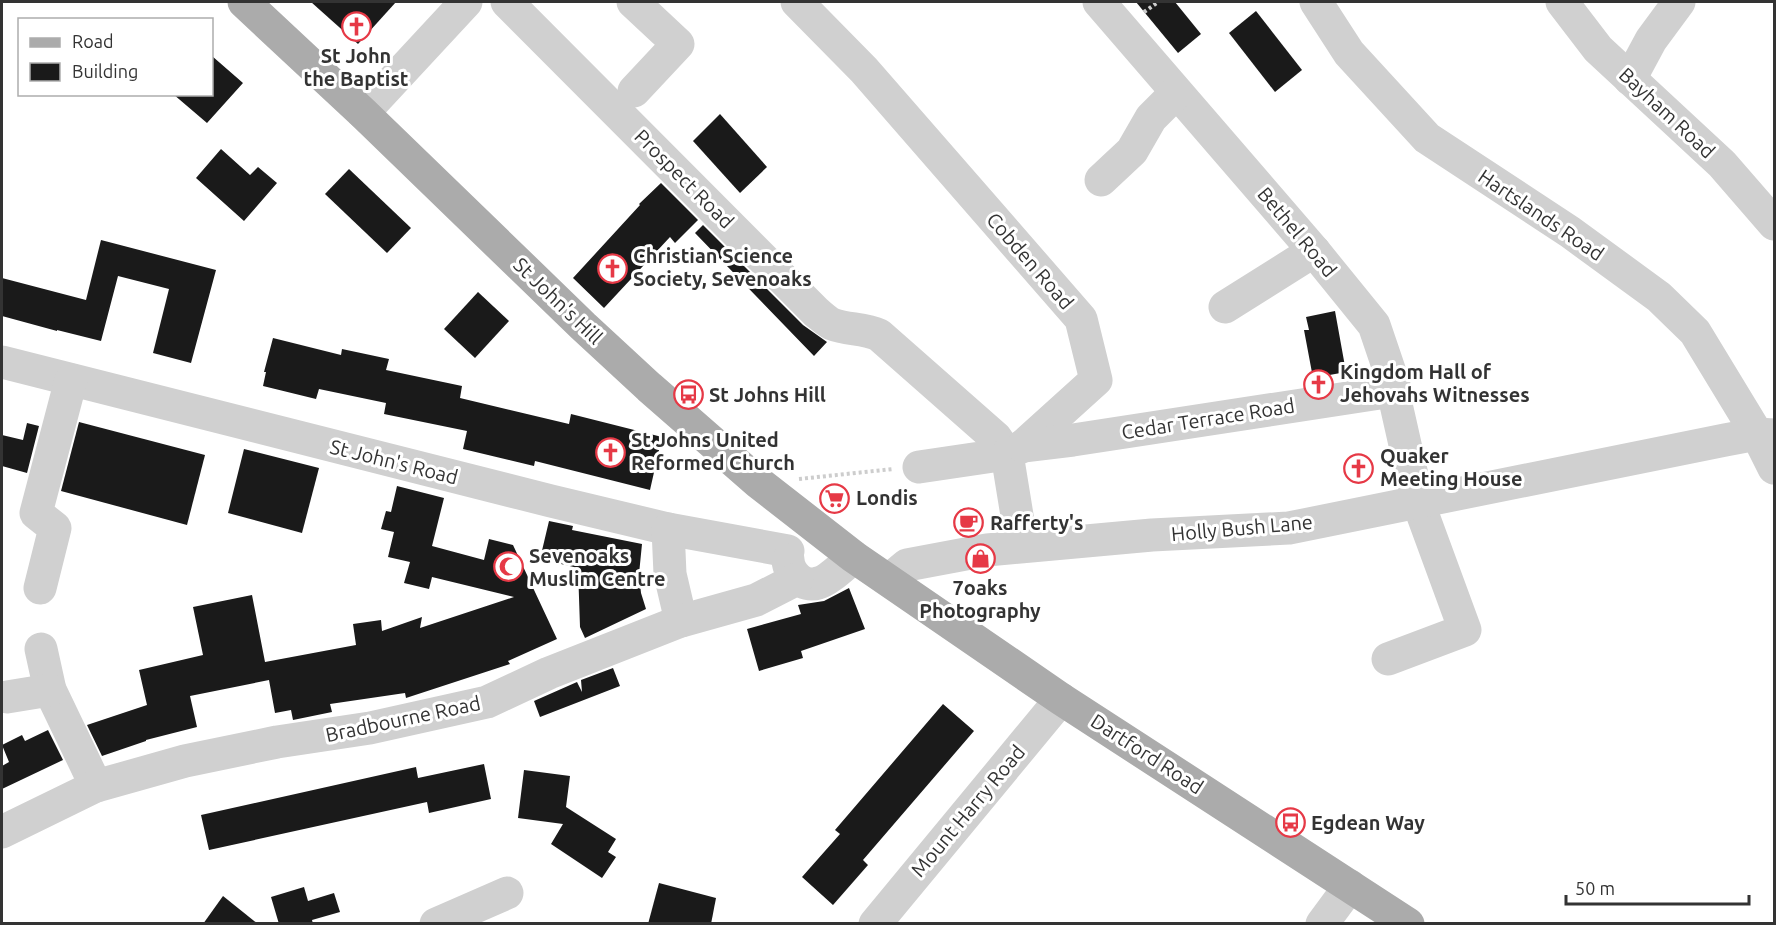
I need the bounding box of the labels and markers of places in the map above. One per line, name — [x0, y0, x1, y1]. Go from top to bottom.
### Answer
church icon: St John the Baptist — [340, 10, 372, 42]
place label: St John the Baptist — [304, 44, 409, 90]
place label: Christian Science Society, Sevenoaks — [633, 244, 812, 290]
church icon: Christian Science Society, Sevenoaks — [596, 252, 628, 284]
place label: Kingdom Hall of Jehovahs Witnesses — [1340, 360, 1530, 406]
church icon: Kingdom Hall of Jehovahs Witnesses — [1303, 368, 1335, 400]
bus stop icon: St Johns Hill — [672, 379, 704, 411]
place label: St Johns Hill — [709, 383, 826, 406]
place label: St Johns United Reformed Church — [631, 428, 795, 474]
church icon: St Johns United Reformed Church — [594, 436, 626, 468]
place label: Quaker Meeting House — [1380, 444, 1522, 490]
church icon: Quaker Meeting House — [1343, 452, 1375, 484]
supermarket icon: Londis — [819, 482, 851, 514]
place label: Londis — [856, 486, 918, 509]
cafe icon: Rafferty's — [953, 507, 985, 539]
place label: Rafferty's — [990, 511, 1083, 534]
shop icon: 7oaks Photography — [964, 542, 996, 574]
place label: Sevenoaks Muslim Centre — [529, 544, 666, 590]
mosque icon: Sevenoaks Muslim Centre — [492, 551, 524, 583]
place label: 7oaks Photography — [919, 576, 1041, 622]
bus stop icon: Egdean Way — [1274, 807, 1306, 839]
place label: Egdean Way — [1311, 811, 1425, 834]

